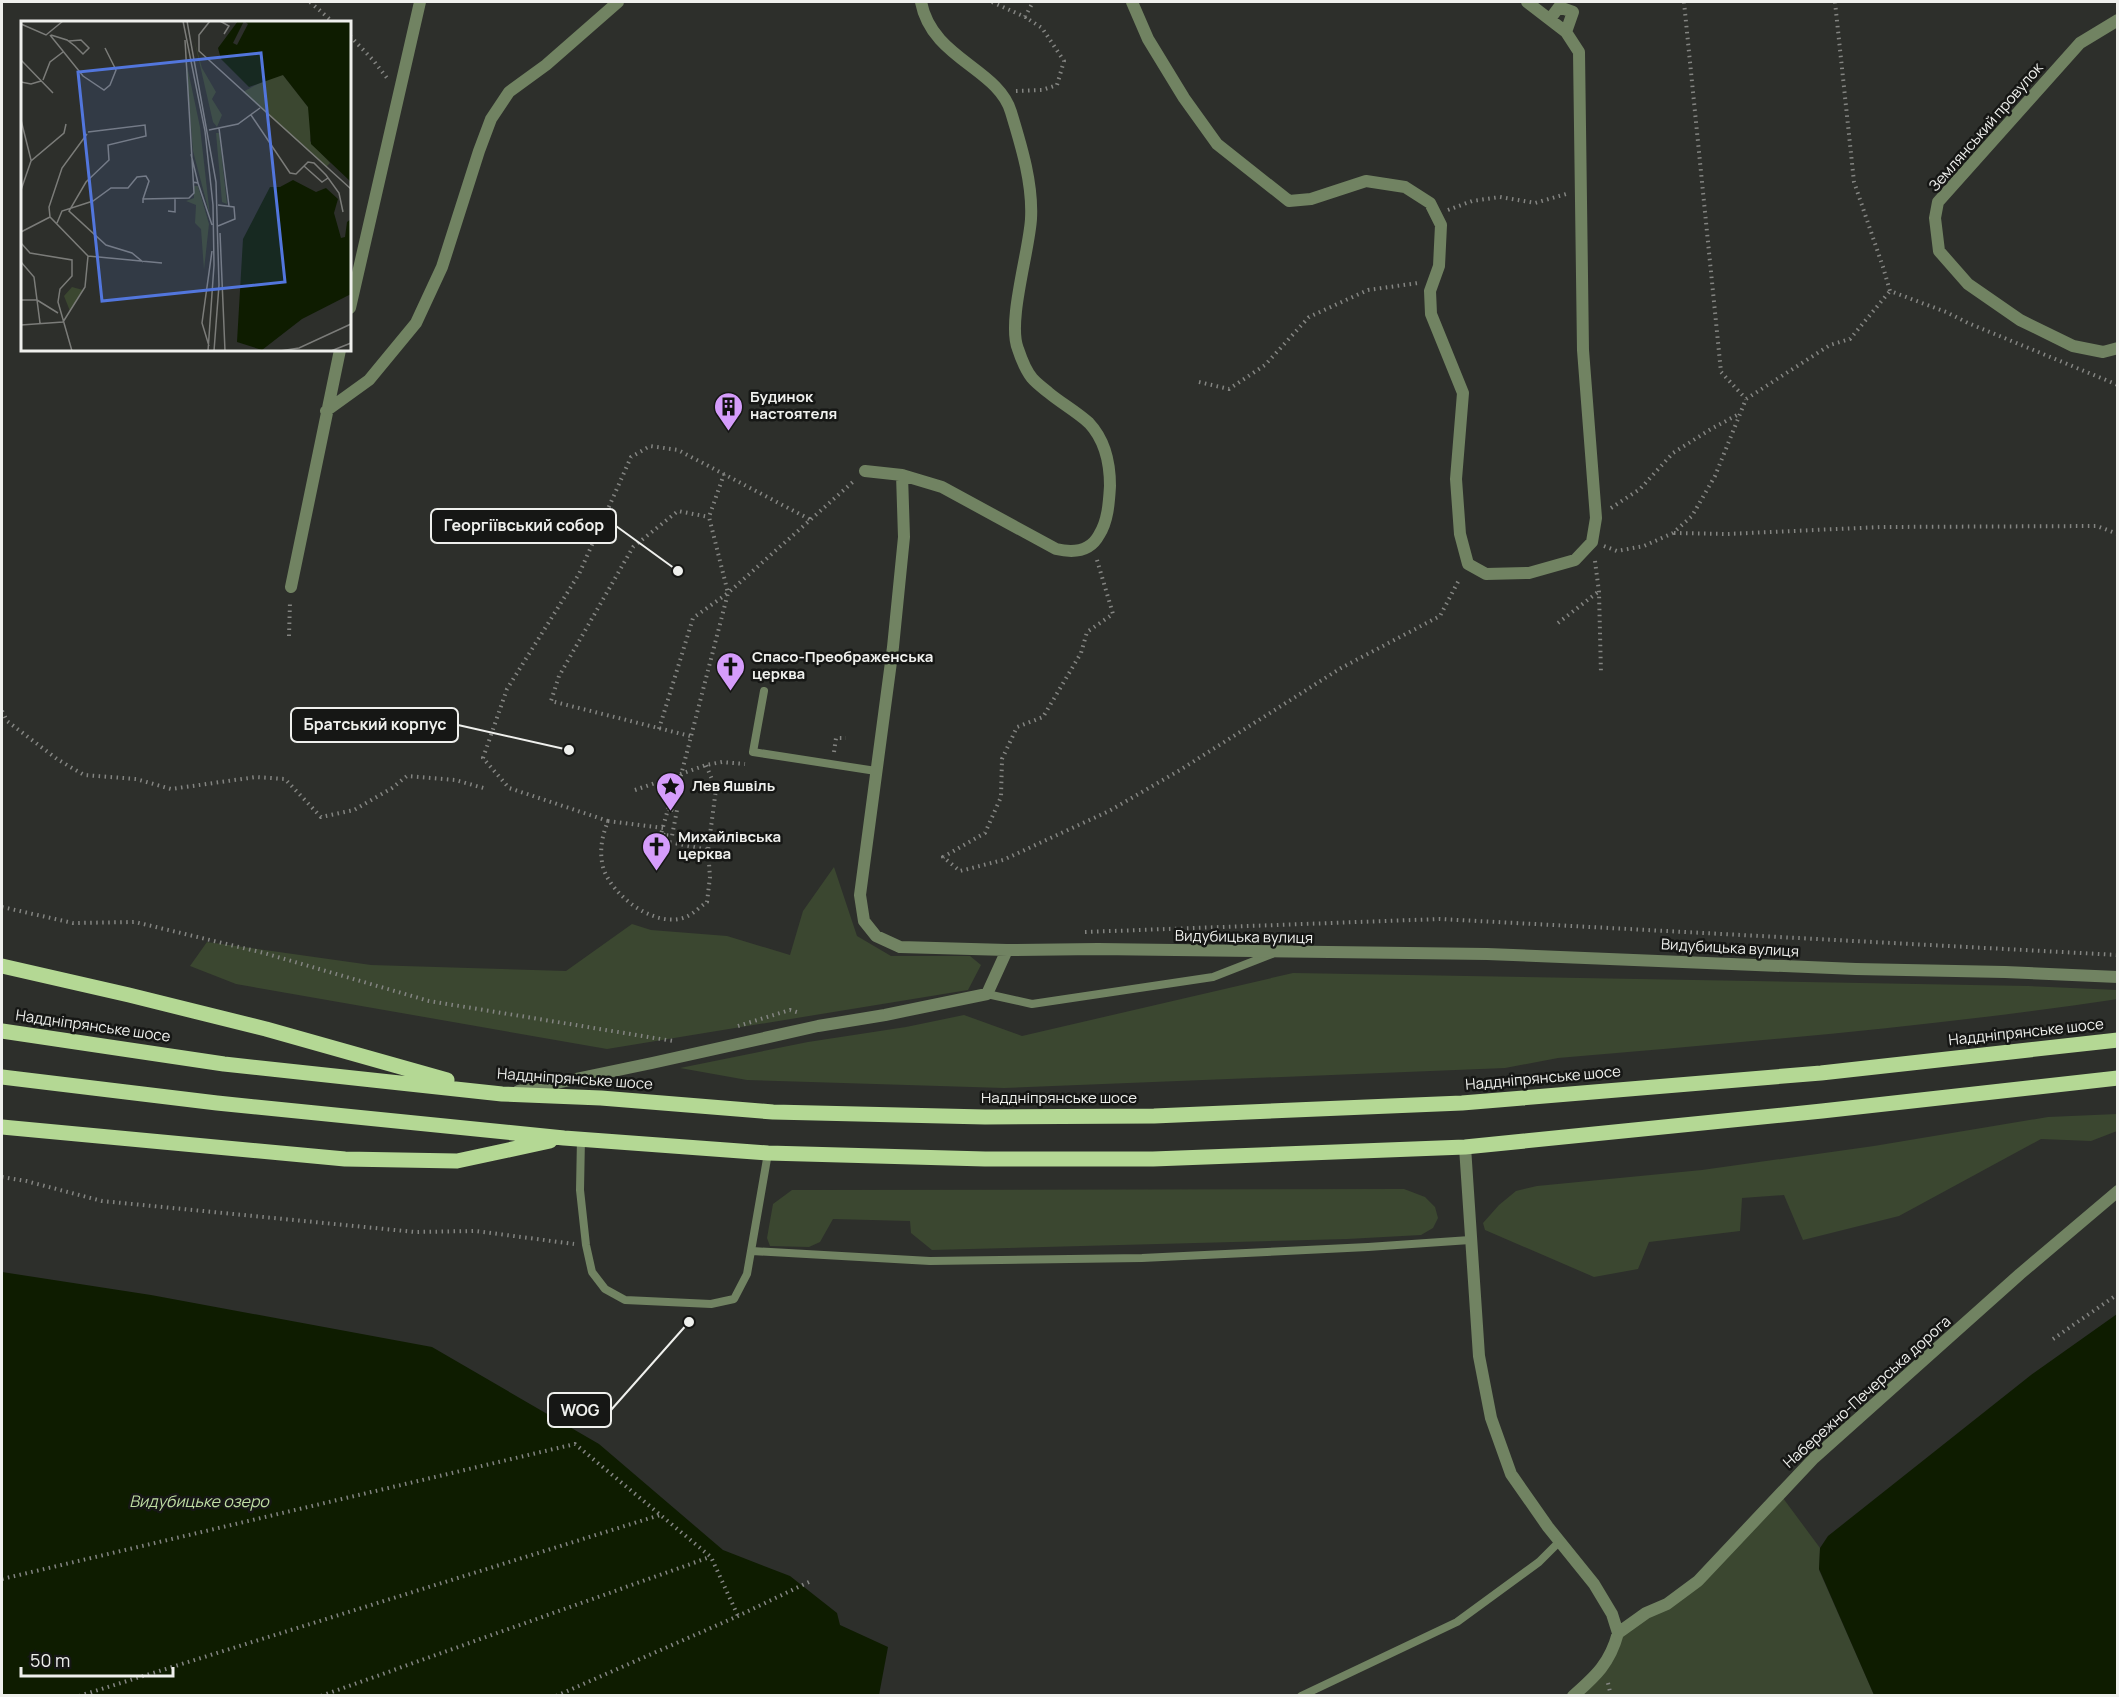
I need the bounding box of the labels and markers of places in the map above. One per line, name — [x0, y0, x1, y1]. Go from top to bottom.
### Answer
place label: Будинок настоятеля — [750, 386, 837, 424]
building icon: Будинок настоятеля — [713, 390, 745, 432]
callout: Георгіївський собор — [431, 509, 616, 543]
place label: Спасо-Преображенська церква — [752, 646, 933, 684]
church icon: Спасо-Преображенська церква — [715, 650, 747, 692]
callout: Братський корпус — [291, 708, 458, 742]
place icon: Лев Яшвіль — [655, 770, 687, 812]
place label: Лев Яшвіль — [692, 775, 775, 796]
place label: Михайлівська церква — [678, 826, 781, 864]
church icon: Михайлівська церква — [641, 830, 673, 872]
callout: WOG — [548, 1393, 611, 1427]

